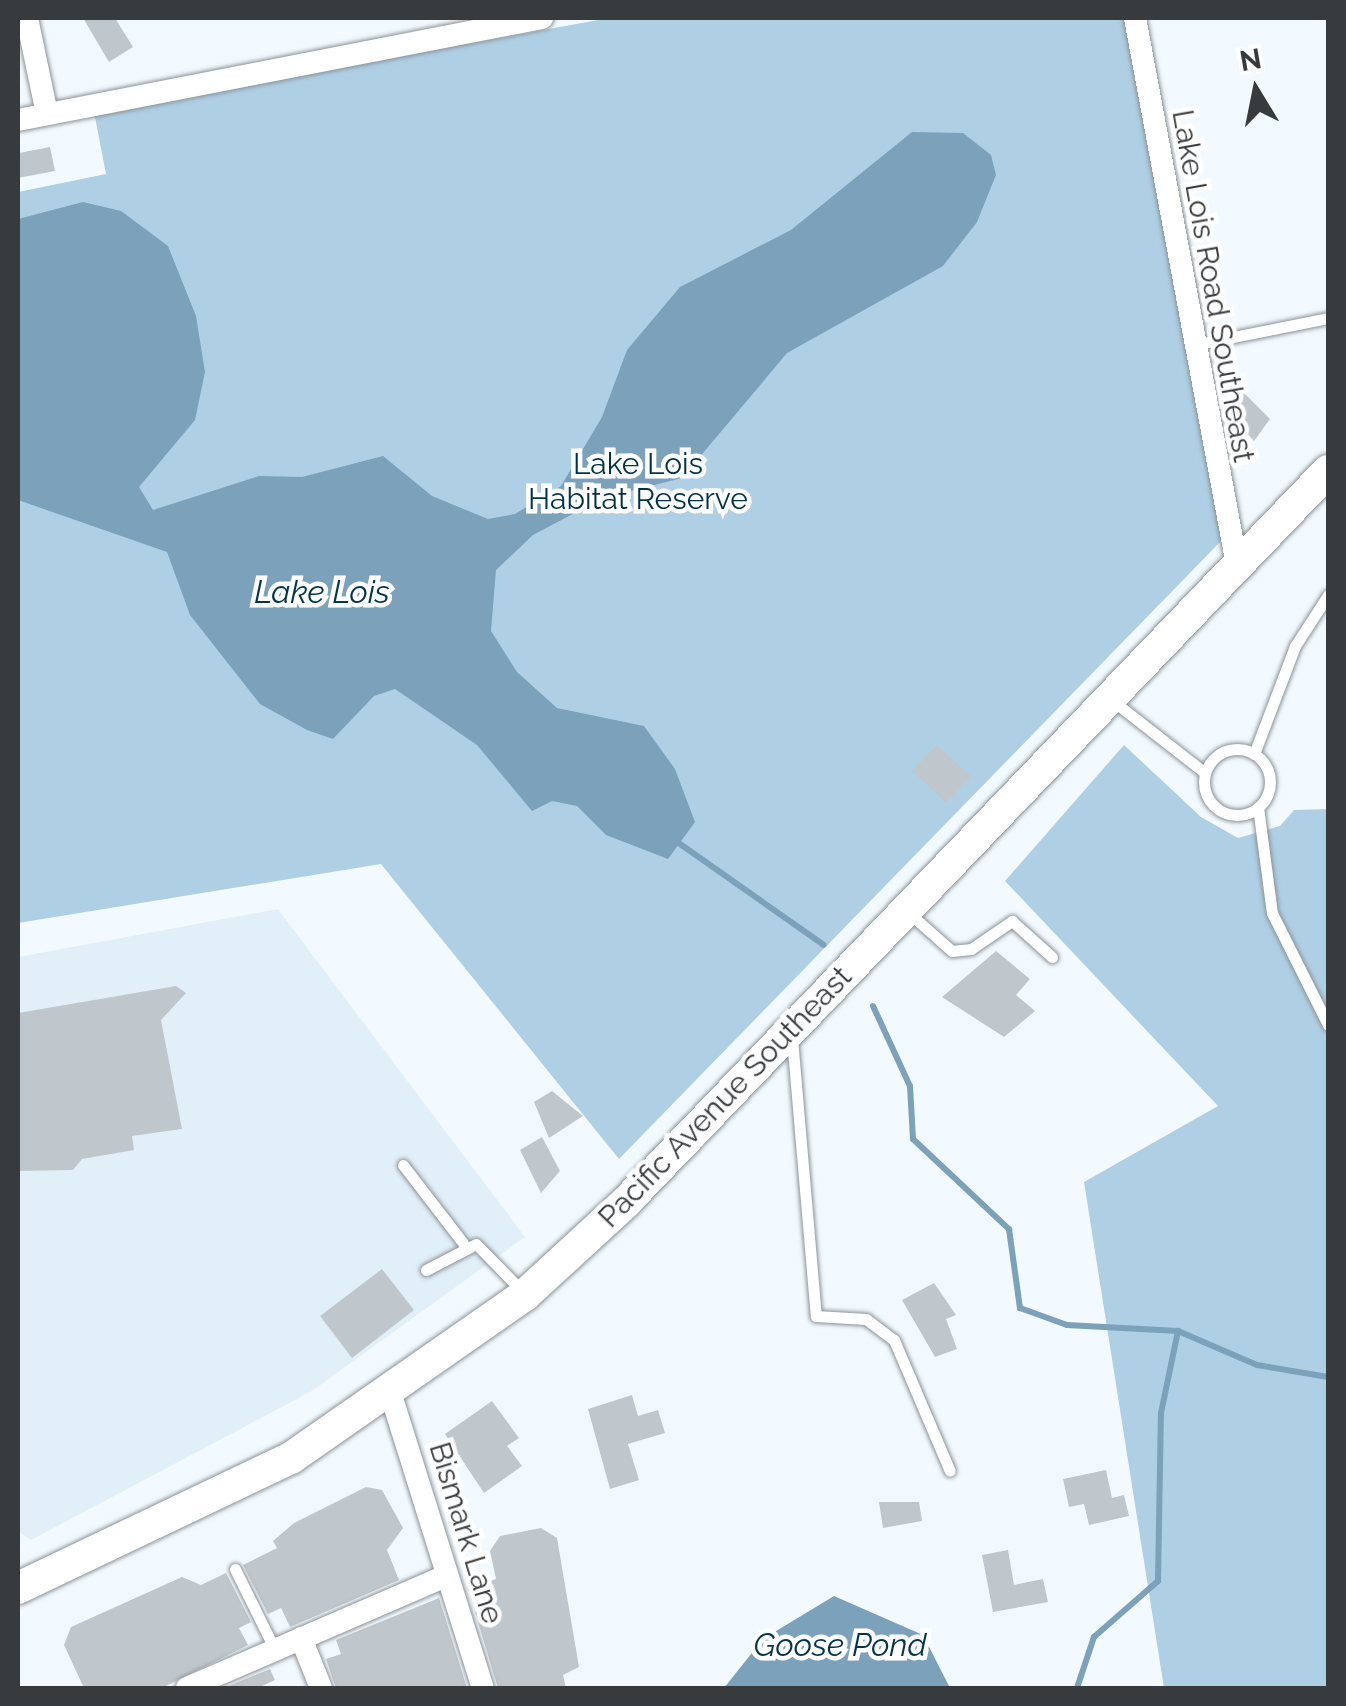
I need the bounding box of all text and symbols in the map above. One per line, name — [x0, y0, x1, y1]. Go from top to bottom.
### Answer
north arrow — [1206, 40, 1306, 140]
text: N — [1237, 42, 1264, 78]
street label: Lake Lois Road Southeast — [1164, 107, 1262, 465]
park label: Lake Lois Habitat Reserve — [528, 446, 748, 516]
water label: Lake Lois — [254, 573, 390, 611]
street label: Pacific Avenue Southeast — [591, 959, 859, 1235]
street label: Bismark Lane — [421, 1438, 511, 1628]
water label: Goose Pond — [753, 1626, 927, 1664]

